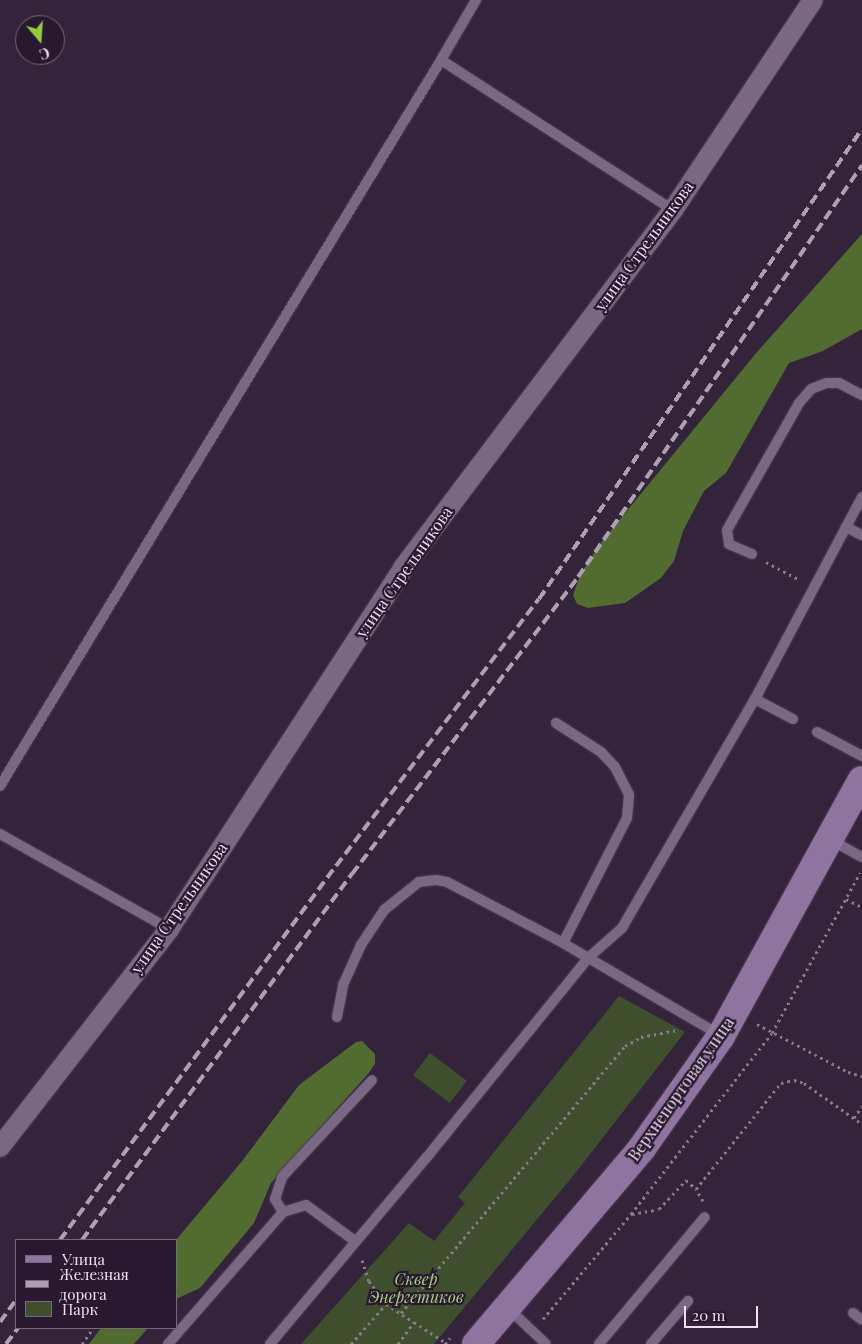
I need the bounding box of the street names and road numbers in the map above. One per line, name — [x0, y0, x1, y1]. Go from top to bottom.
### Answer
street label: улица Стрельникова — [591, 177, 697, 315]
street label: улица Стрельникова — [352, 503, 456, 641]
street label: улица Стрельникова — [127, 839, 231, 977]
street label: Верхнепортовая улица — [624, 1013, 738, 1165]

